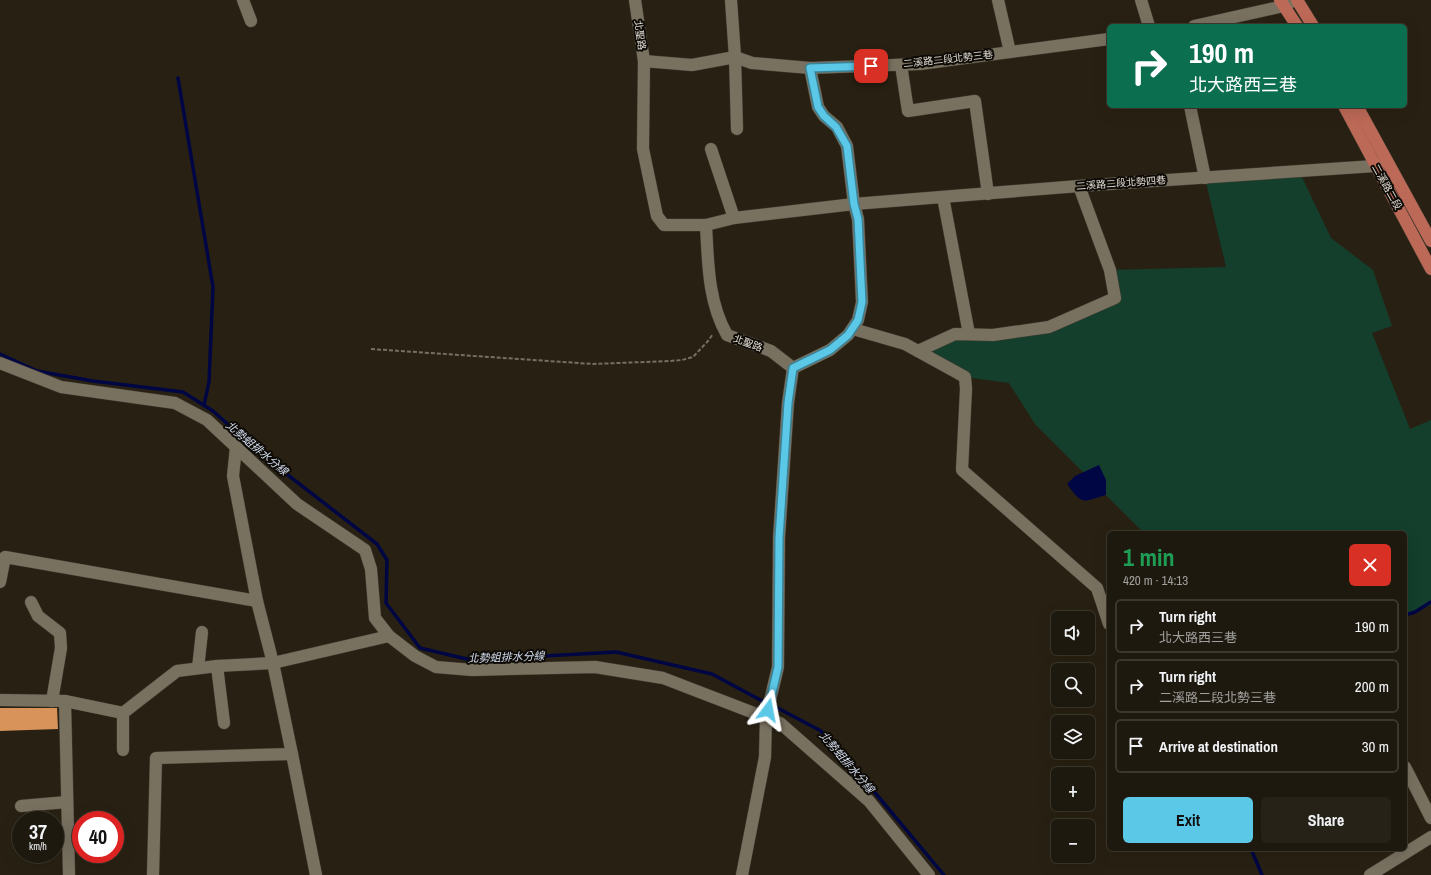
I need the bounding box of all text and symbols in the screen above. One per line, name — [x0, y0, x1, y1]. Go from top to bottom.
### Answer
street label: 北聖路 — [631, 19, 649, 51]
text: 190 m — [1189, 34, 1254, 72]
icon: right — [1123, 40, 1175, 92]
street label: 二溪路二段北勢三巷 — [903, 48, 993, 70]
pin — [854, 49, 888, 83]
icon: arrive — [860, 55, 882, 77]
text: 北大路西三巷 — [1189, 72, 1297, 97]
street label: 二溪路二段 — [1369, 162, 1405, 212]
street label: 二溪路二段北勢四巷 — [1076, 173, 1166, 193]
street label: 北聖路 — [732, 332, 764, 354]
water label: 北勢蛆排水分線 — [223, 418, 293, 479]
text: 1 min — [1123, 541, 1174, 573]
button: close — [1349, 544, 1391, 586]
text: 420 m · 14:13 — [1123, 572, 1188, 589]
text: Turn right — [1159, 606, 1216, 627]
map controls — [1051, 611, 1095, 863]
button: sound — [1051, 611, 1095, 655]
icon: right — [1125, 615, 1147, 637]
text: 190 m — [1355, 616, 1389, 637]
text: 北大路西三巷 — [1159, 629, 1237, 646]
water label: 北勢蛆排水分線 — [467, 649, 547, 665]
button: search — [1051, 663, 1095, 707]
text: Turn right — [1159, 666, 1216, 687]
icon: right — [1125, 675, 1147, 697]
text: 200 m — [1355, 676, 1389, 697]
position arrow — [747, 689, 789, 731]
text: 二溪路二段北勢三巷 — [1159, 689, 1276, 706]
button: layers — [1051, 715, 1095, 759]
water label: 北勢蛆排水分線 — [816, 728, 879, 797]
icon: arrive — [1125, 735, 1147, 757]
text: Arrive at destination — [1159, 736, 1278, 757]
text: 30 m — [1362, 736, 1389, 757]
button: + — [1051, 767, 1095, 811]
button: Exit — [1123, 797, 1253, 843]
button: Share — [1261, 797, 1391, 843]
speed limit sign: 40 — [72, 811, 124, 863]
text: 37 — [29, 818, 47, 845]
button: − — [1051, 819, 1095, 863]
text: km/h — [29, 840, 47, 853]

